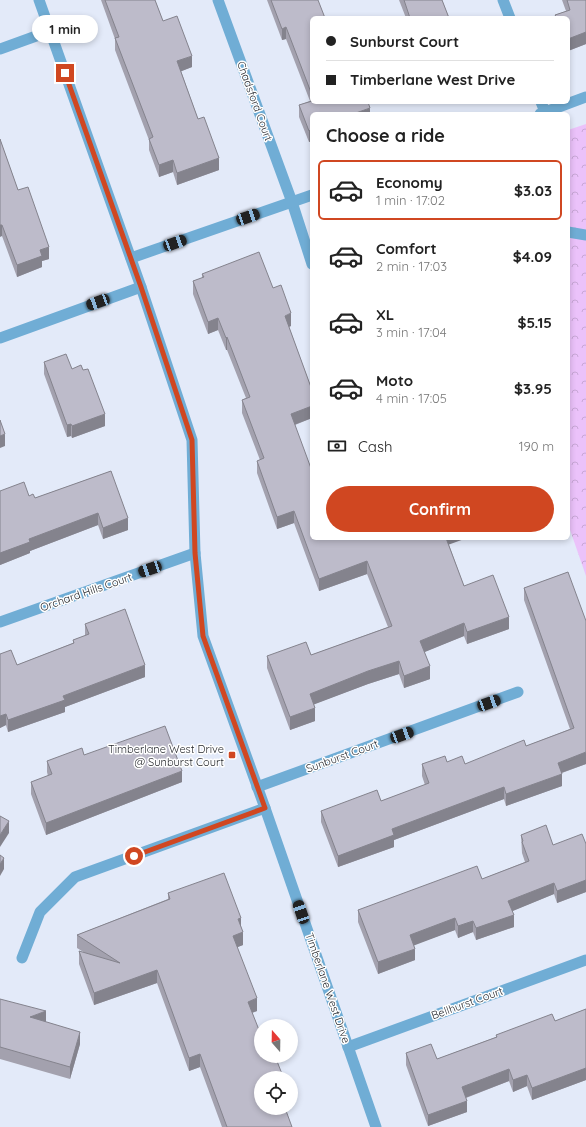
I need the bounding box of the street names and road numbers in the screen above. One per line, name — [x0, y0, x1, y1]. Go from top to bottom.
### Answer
street label: Chadsford Court — [234, 59, 276, 143]
street label: Orchard Hills Court — [38, 570, 134, 614]
street label: Sunburst Court — [304, 736, 380, 776]
street label: Timberlane West Drive — [303, 931, 353, 1045]
street label: Bellhurst Court — [429, 983, 505, 1022]

